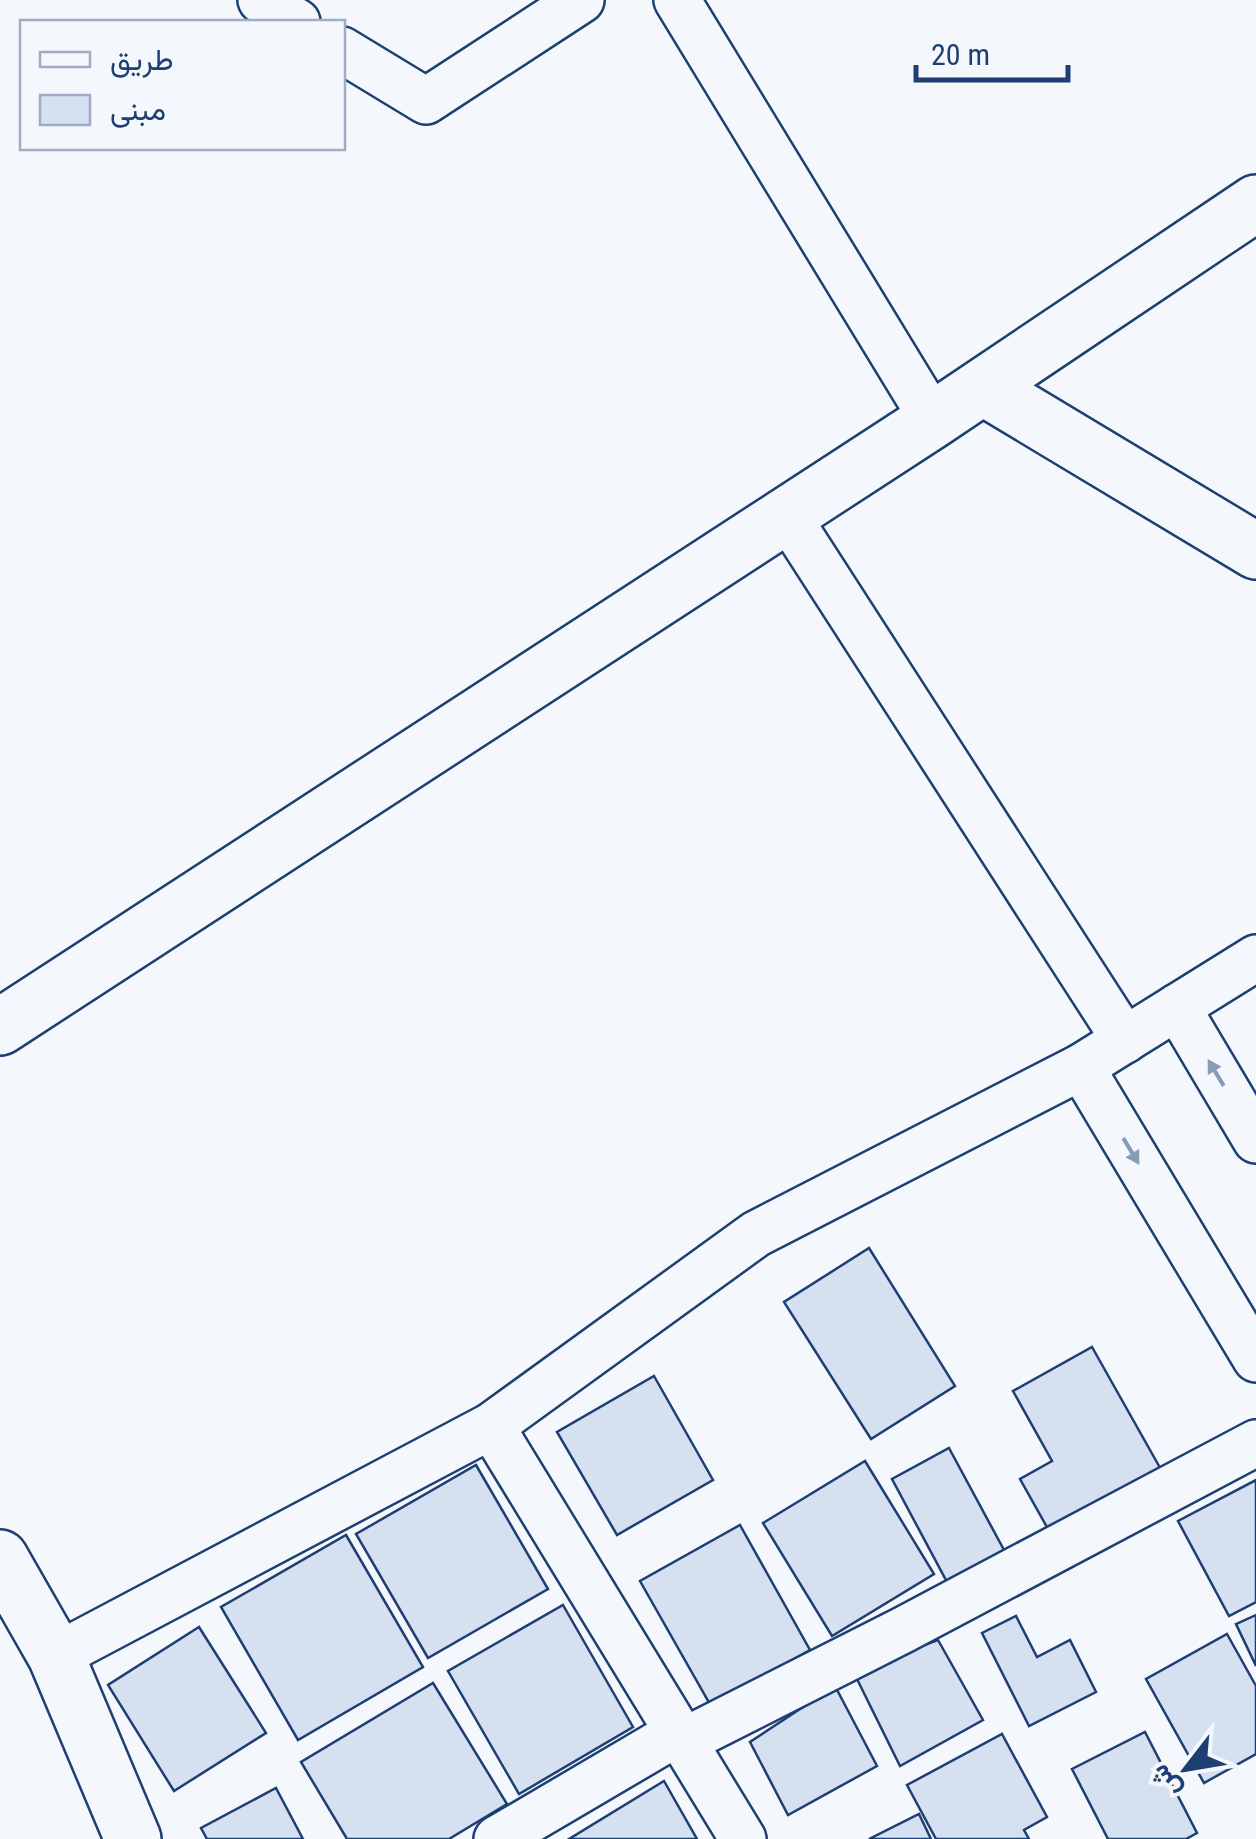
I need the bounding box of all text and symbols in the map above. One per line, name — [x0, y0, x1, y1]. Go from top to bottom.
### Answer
legend — [20, 20, 345, 150]
scale bar — [916, 20, 1068, 82]
text: 20 m — [931, 37, 990, 72]
text: طريق — [110, 42, 174, 78]
text: مبنى — [110, 92, 166, 128]
one-way arrow — [1208, 1059, 1225, 1087]
one-way arrow — [1122, 1137, 1139, 1165]
north arrow — [1136, 1719, 1236, 1819]
text: ش — [1142, 1759, 1188, 1805]

